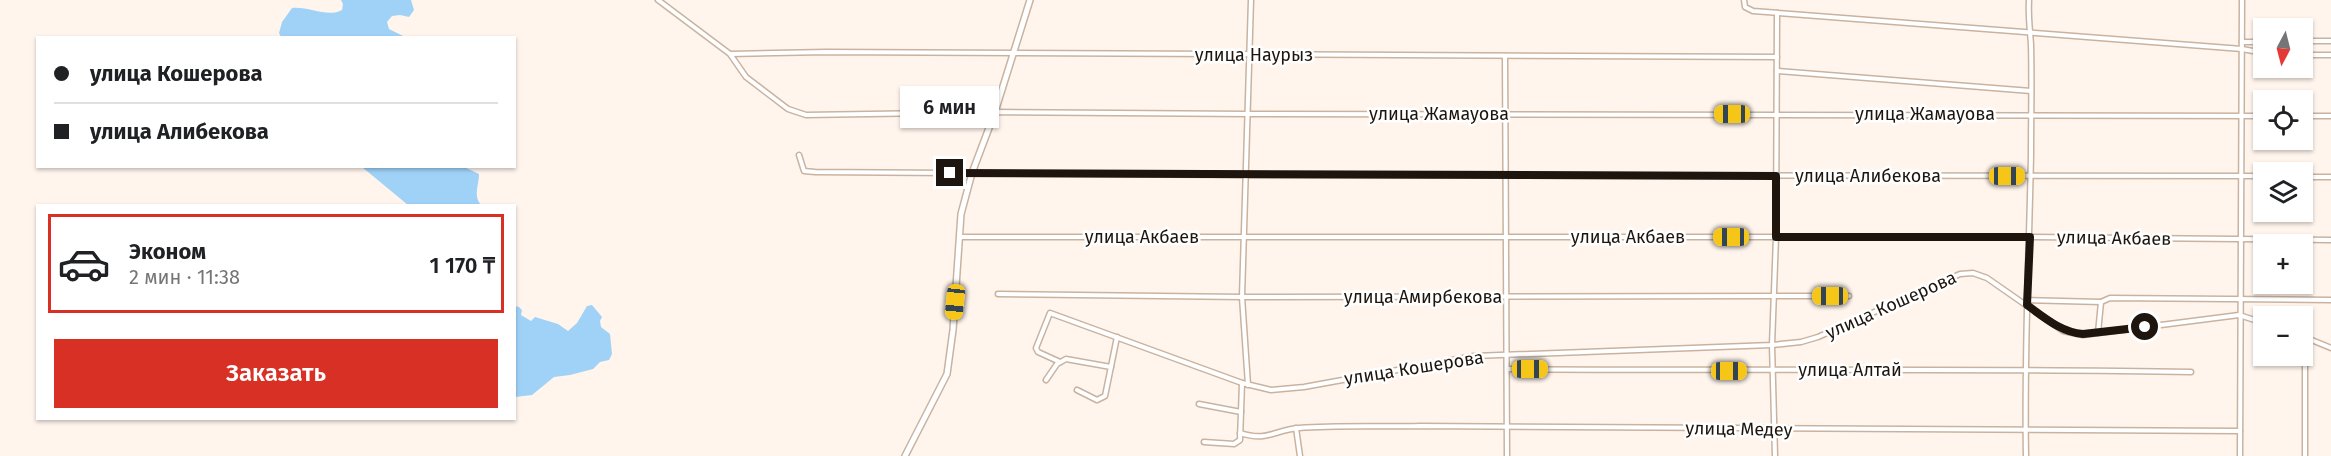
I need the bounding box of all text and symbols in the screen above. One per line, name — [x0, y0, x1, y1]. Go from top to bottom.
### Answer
north arrow — [2253, 18, 2313, 78]
map controls — [2253, 18, 2313, 366]
street label: улица Наурыз — [1195, 44, 1313, 66]
text: улица Кошерова — [90, 60, 262, 87]
callout: 6 мин — [900, 86, 1000, 128]
button: locate — [2253, 90, 2313, 150]
text: 6 мин — [923, 95, 976, 119]
street label: улица Жамауова — [1369, 103, 1509, 125]
street label: улица Жамауова — [1855, 103, 1995, 125]
car — [1714, 105, 1750, 123]
text: улица Алибекова — [90, 118, 269, 145]
route end — [936, 159, 963, 186]
button: layers — [2253, 162, 2313, 222]
street label: улица Алибекова — [1795, 165, 1941, 187]
car — [1989, 167, 2025, 185]
street label: улица Акбаев — [1085, 226, 1199, 248]
street label: улица Акбаев — [1571, 226, 1685, 248]
street label: улица Акбаев — [2057, 226, 2171, 250]
car — [1713, 228, 1749, 246]
button: + — [2253, 234, 2313, 294]
icon: car — [57, 237, 111, 291]
text: Эконом — [129, 238, 206, 265]
text: 1 170 ₸ — [430, 252, 495, 279]
text: 2 мин · 11:38 — [129, 265, 240, 289]
street label: улица Кошерова — [1822, 266, 1960, 344]
car — [944, 283, 966, 321]
street label: улица Амирбекова — [1344, 286, 1502, 308]
car — [1812, 287, 1848, 305]
button: − — [2253, 306, 2313, 366]
route start — [2131, 313, 2158, 340]
button: Заказать — [54, 339, 498, 408]
street label: улица Кошерова — [1343, 346, 1485, 390]
street label: улица Алтай — [1798, 359, 1902, 381]
car — [1512, 360, 1548, 378]
car — [1711, 362, 1747, 380]
street label: улица Медеу — [1685, 417, 1793, 441]

